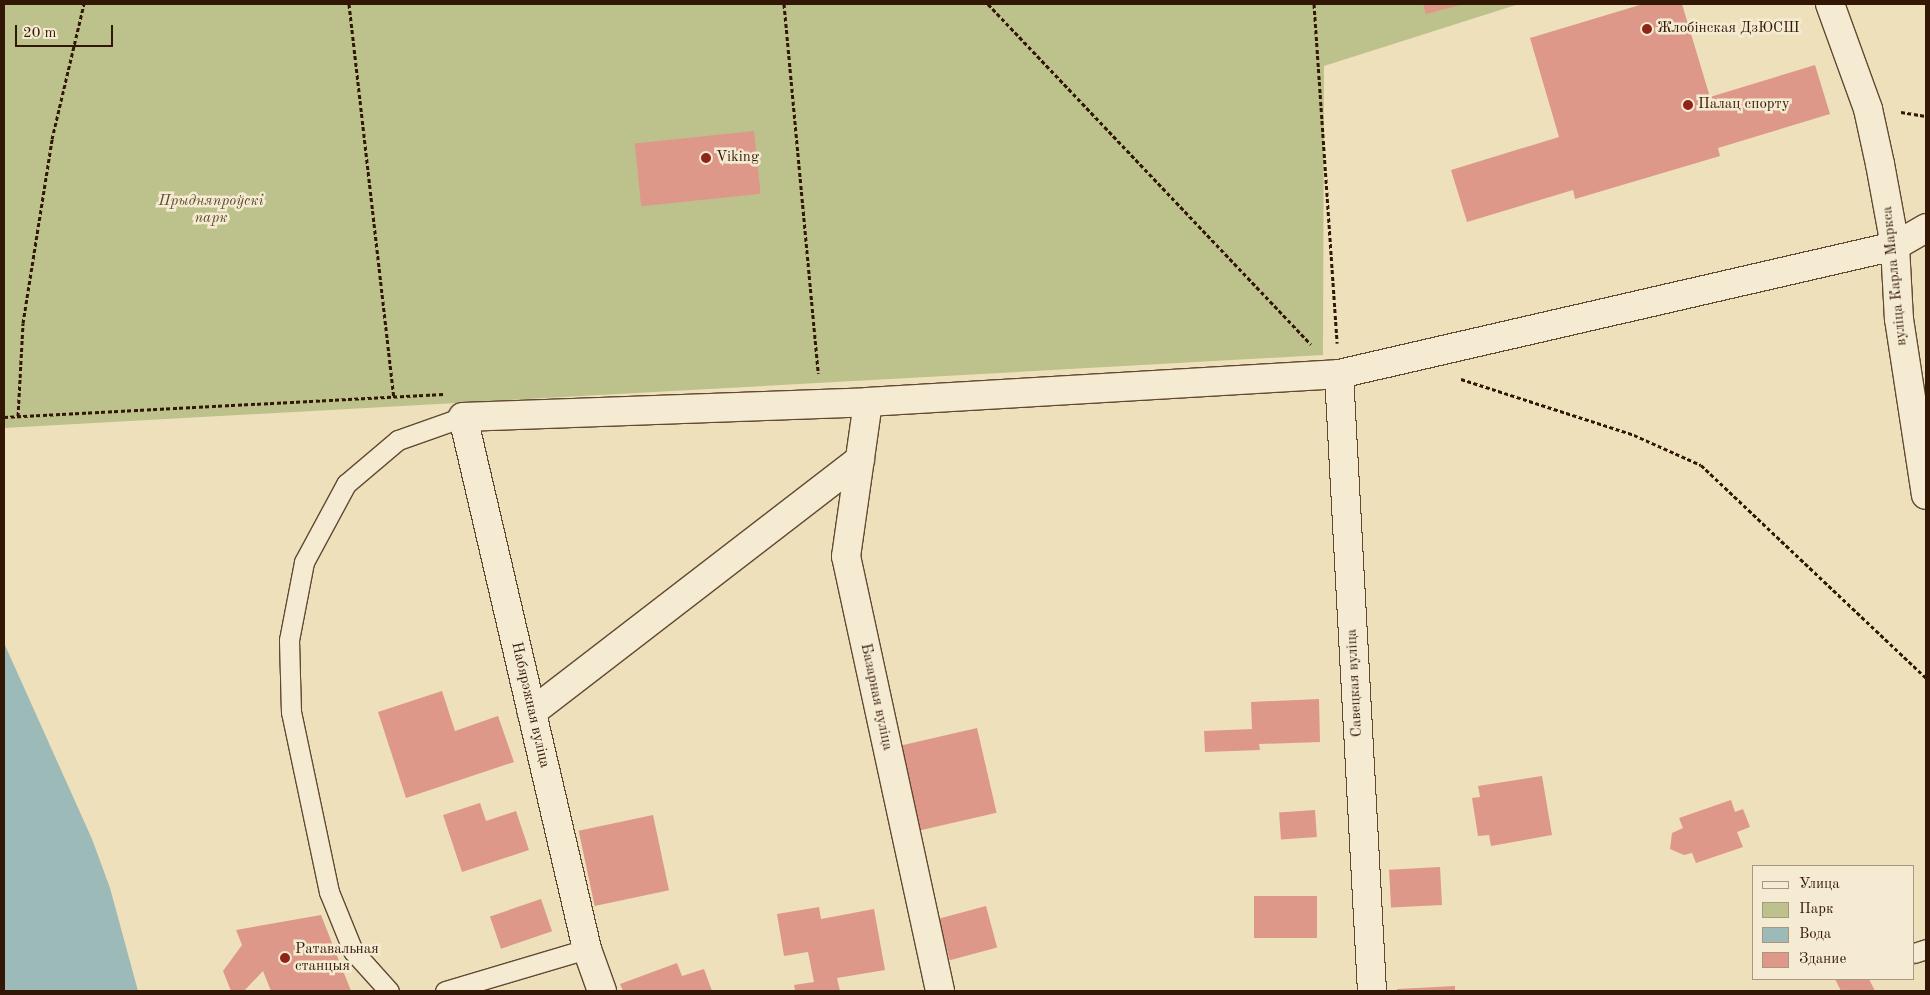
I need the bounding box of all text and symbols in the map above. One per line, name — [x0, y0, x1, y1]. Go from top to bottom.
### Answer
scale bar — [18, 15, 115, 47]
place label: Жлобінская ДзЮСШ — [1657, 20, 1800, 38]
marker: Жлобінская ДзЮСШ — [1641, 23, 1653, 35]
text: 20 m — [23, 26, 57, 41]
place label: Палац спорту — [1698, 96, 1790, 114]
marker: Палац спорту — [1682, 99, 1694, 111]
place label: Viking — [716, 149, 759, 167]
marker: Viking — [700, 152, 712, 164]
park label: Прыдняпроўскі парк — [158, 192, 264, 227]
street label: вуліца Карла Маркса — [1879, 205, 1911, 347]
street label: Савецкая вуліца — [1343, 628, 1367, 738]
street label: Набярэжная вуліца — [507, 640, 553, 770]
street label: Базарная вуліца — [856, 642, 896, 752]
legend — [1752, 865, 1915, 980]
text: Улица — [1799, 877, 1840, 892]
text: Парк — [1799, 902, 1834, 917]
text: Вода — [1799, 927, 1831, 942]
place label: Ратавальная станцыя — [295, 940, 379, 975]
marker: Ратавальная станцыя — [279, 952, 291, 964]
text: Здание — [1799, 952, 1846, 967]

